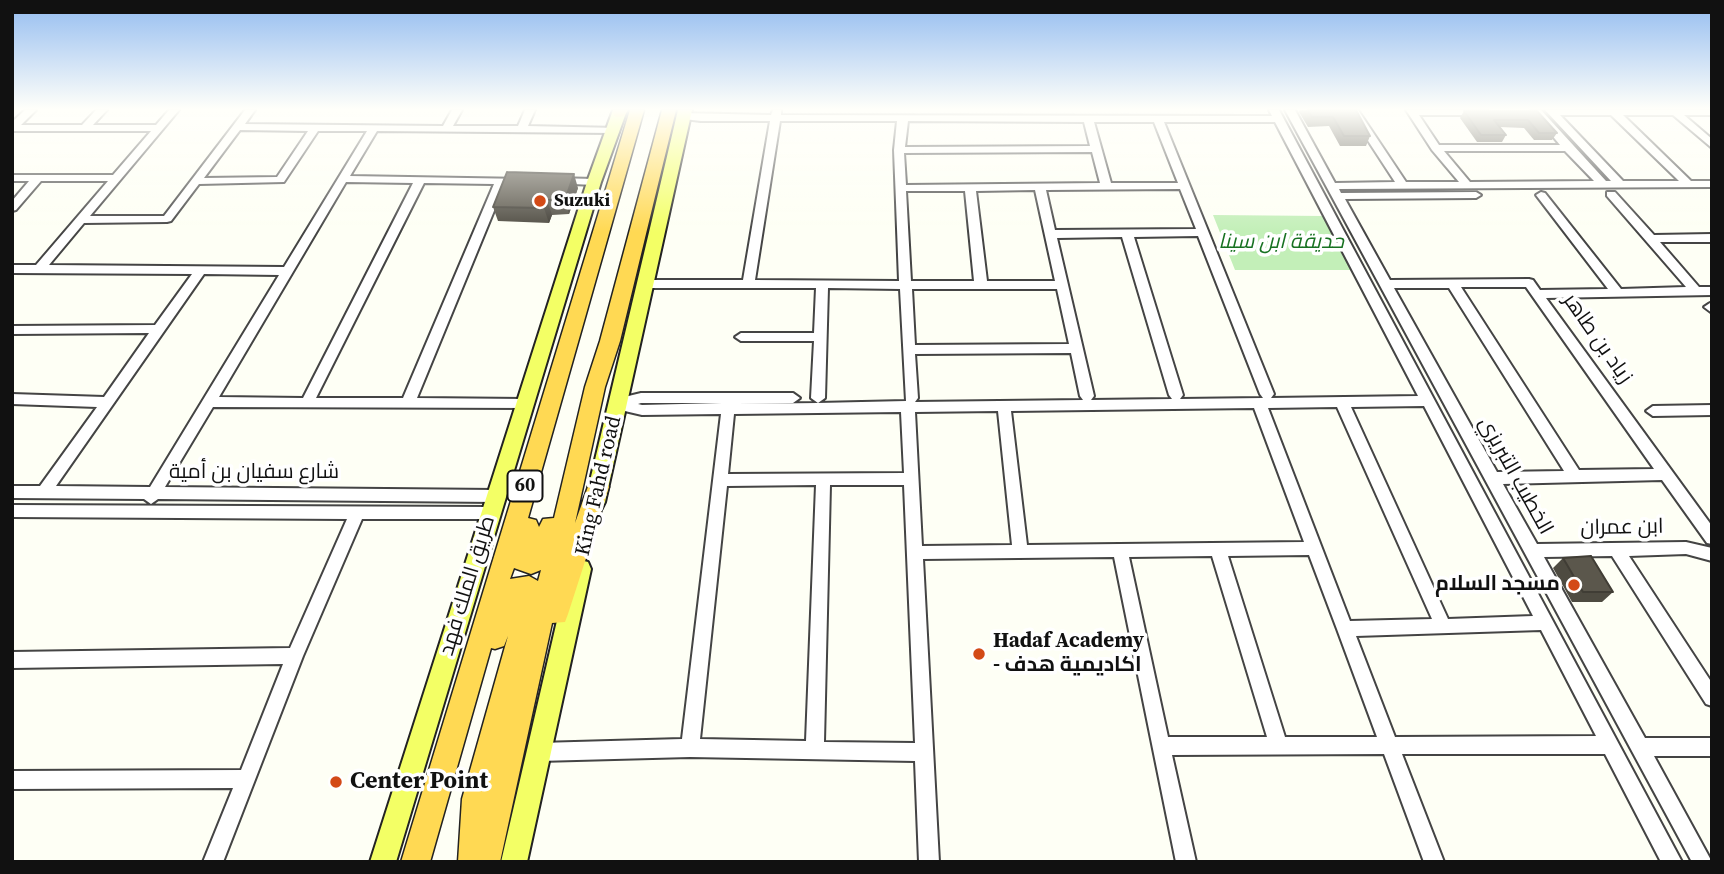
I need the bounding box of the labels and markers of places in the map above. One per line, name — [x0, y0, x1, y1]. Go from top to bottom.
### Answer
place label: Suzuki — [554, 190, 610, 212]
marker: Suzuki — [532, 193, 548, 209]
place label: مسجد السلام — [1435, 572, 1560, 598]
marker: مسجد السلام — [1566, 577, 1582, 593]
place label: Hadaf Academy - اكاديمية هدف — [993, 629, 1144, 679]
marker: Hadaf Academy - اكاديمية هدف — [971, 646, 987, 662]
place label: Center Point — [350, 768, 488, 796]
marker: Center Point — [328, 774, 344, 790]

